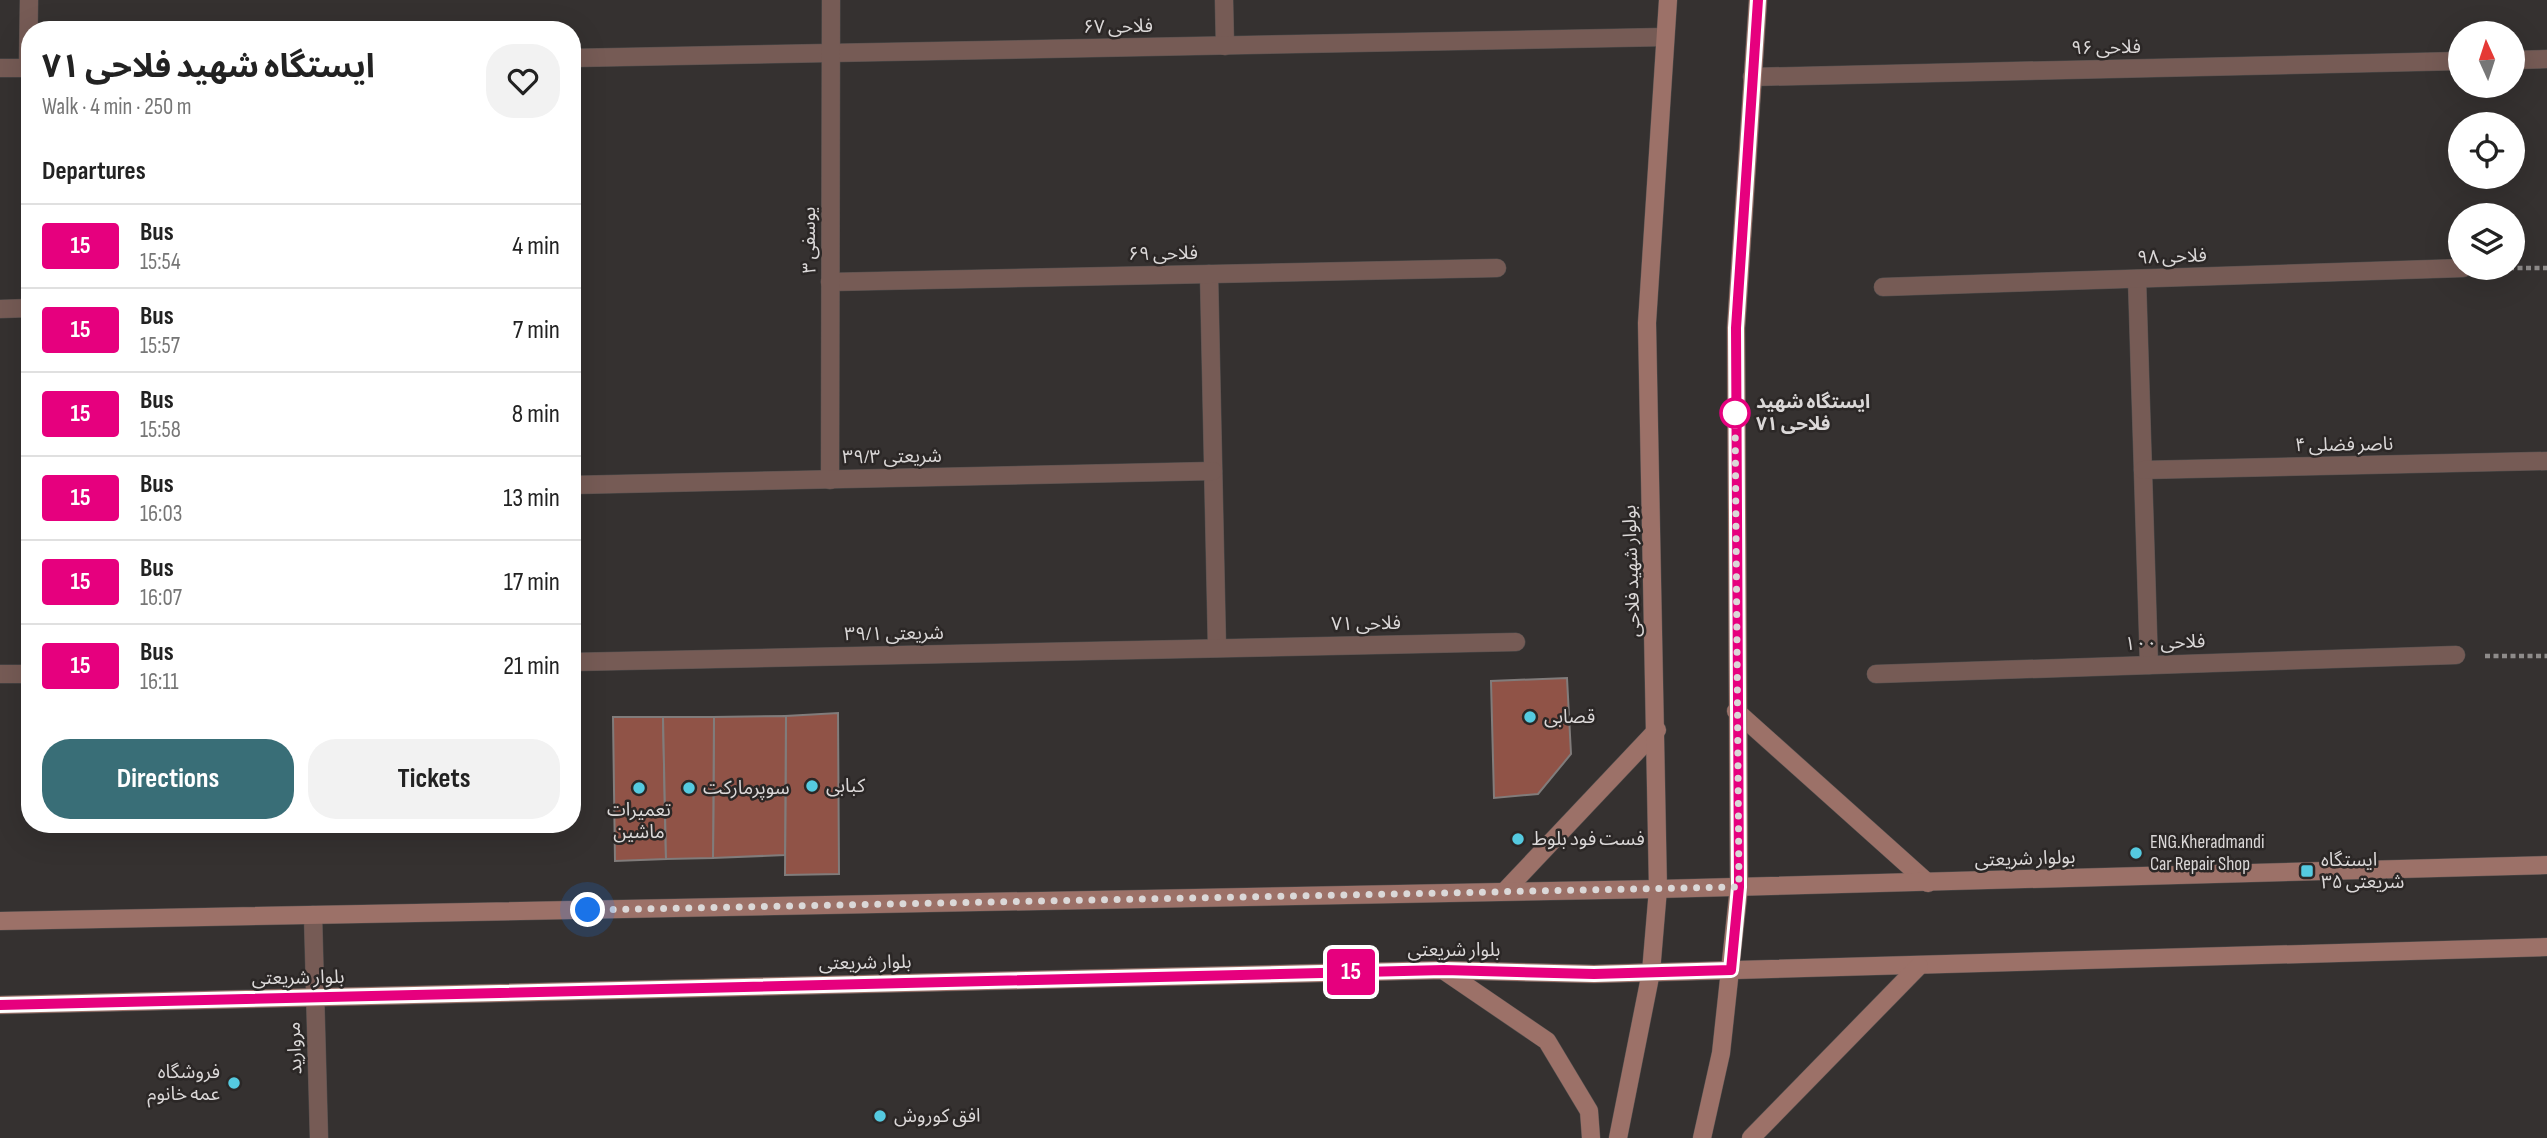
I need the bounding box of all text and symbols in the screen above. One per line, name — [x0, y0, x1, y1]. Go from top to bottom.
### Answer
street label: فلاحی ۶۷ — [1083, 15, 1153, 39]
north arrow — [2448, 21, 2525, 98]
map controls — [2448, 21, 2525, 280]
street label: فلاحی ۹۶ — [2071, 36, 2141, 60]
button: heart — [486, 44, 560, 118]
text: ایستگاه شهید فلاحی ۷۱ — [42, 47, 375, 87]
text: Walk · 4 min · 250 m — [42, 93, 192, 121]
button: locate — [2448, 112, 2525, 189]
text: Departures — [42, 156, 146, 187]
button: layers — [2448, 203, 2525, 280]
street label: یوسفی ۳ — [798, 207, 821, 273]
text: Bus — [140, 217, 174, 248]
text: 15 — [71, 231, 91, 260]
text: 4 min — [512, 231, 560, 262]
street label: فلاحی ۶۹ — [1128, 242, 1198, 266]
street label: فلاحی ۹۸ — [2137, 244, 2207, 270]
text: 15:54 — [140, 248, 181, 276]
text: Bus — [140, 301, 174, 332]
text: 15 — [71, 315, 91, 344]
text: 7 min — [513, 315, 560, 346]
text: 15:57 — [140, 332, 180, 360]
text: Bus — [140, 385, 174, 416]
place label: ایستگاه شهید فلاحی ۷۱ — [1756, 391, 1870, 436]
marker: ایستگاه شهید فلاحی ۷۱ — [1720, 398, 1750, 428]
text: 15 — [71, 399, 91, 428]
text: 8 min — [512, 399, 560, 430]
text: 15:58 — [140, 416, 181, 444]
street label: ناصر فضلی ۴ — [2295, 433, 2393, 457]
street label: شریعتی ۳۹/۳ — [842, 445, 942, 469]
text: Bus — [140, 469, 174, 500]
text: 15 — [71, 483, 91, 512]
text: 13 min — [503, 483, 560, 514]
text: 16:03 — [140, 500, 182, 528]
street label: بولوار شهید فلاحی — [1618, 504, 1646, 638]
text: Bus — [140, 553, 174, 584]
text: 15 — [71, 567, 91, 596]
text: 17 min — [504, 567, 560, 598]
text: 16:07 — [140, 584, 182, 612]
street label: فلاحی ۷۱ — [1331, 612, 1401, 636]
street label: شریعتی ۳۹/۱ — [844, 622, 944, 646]
street label: فلاحی ۱۰۰ — [2124, 630, 2206, 656]
text: Bus — [140, 637, 174, 668]
text: 15 — [71, 651, 91, 680]
text: 21 min — [503, 651, 560, 682]
text: 16:11 — [140, 668, 179, 696]
place label: قصابی — [1544, 706, 1595, 729]
marker: قصابی — [1522, 709, 1538, 725]
button: Directions — [42, 739, 294, 819]
button: Tickets — [308, 739, 560, 819]
place label: کبابی — [826, 775, 866, 798]
place label: سوپرمارکت — [703, 777, 790, 800]
marker: کبابی — [804, 778, 820, 794]
marker: تعمیرات ماشین — [631, 780, 647, 796]
marker: سوپرمارکت — [681, 780, 697, 796]
place label: تعمیرات ماشین — [607, 799, 671, 844]
place label: فست فود بلوط — [1532, 828, 1645, 851]
marker: فست فود بلوط — [1510, 831, 1526, 847]
place label: ENG.Kheradmandi Car Repair Shop — [2150, 831, 2265, 876]
marker: ENG.Kheradmandi Car Repair Shop — [2128, 845, 2144, 861]
street label: بولوار شریعتی — [1974, 846, 2076, 872]
place label: ایستگاه شریعتی ۳۵ — [2321, 849, 2404, 894]
marker: ایستگاه شریعتی ۳۵ — [2299, 863, 2315, 879]
your location — [570, 892, 605, 927]
street label: بلوار شریعتی — [1408, 939, 1500, 962]
line badge: 15 — [1320, 949, 1382, 995]
street label: بلوار شریعتی — [818, 951, 912, 975]
text: 15 — [1341, 957, 1361, 986]
street label: بلوار شریعتی — [251, 966, 345, 990]
street label: مروارید — [283, 1021, 307, 1075]
place label: فروشگاه عمه خانوم — [147, 1061, 220, 1108]
marker: فروشگاه عمه خانوم — [226, 1075, 242, 1091]
place label: افق کوروش — [894, 1105, 981, 1128]
marker: افق کوروش — [872, 1108, 888, 1124]

